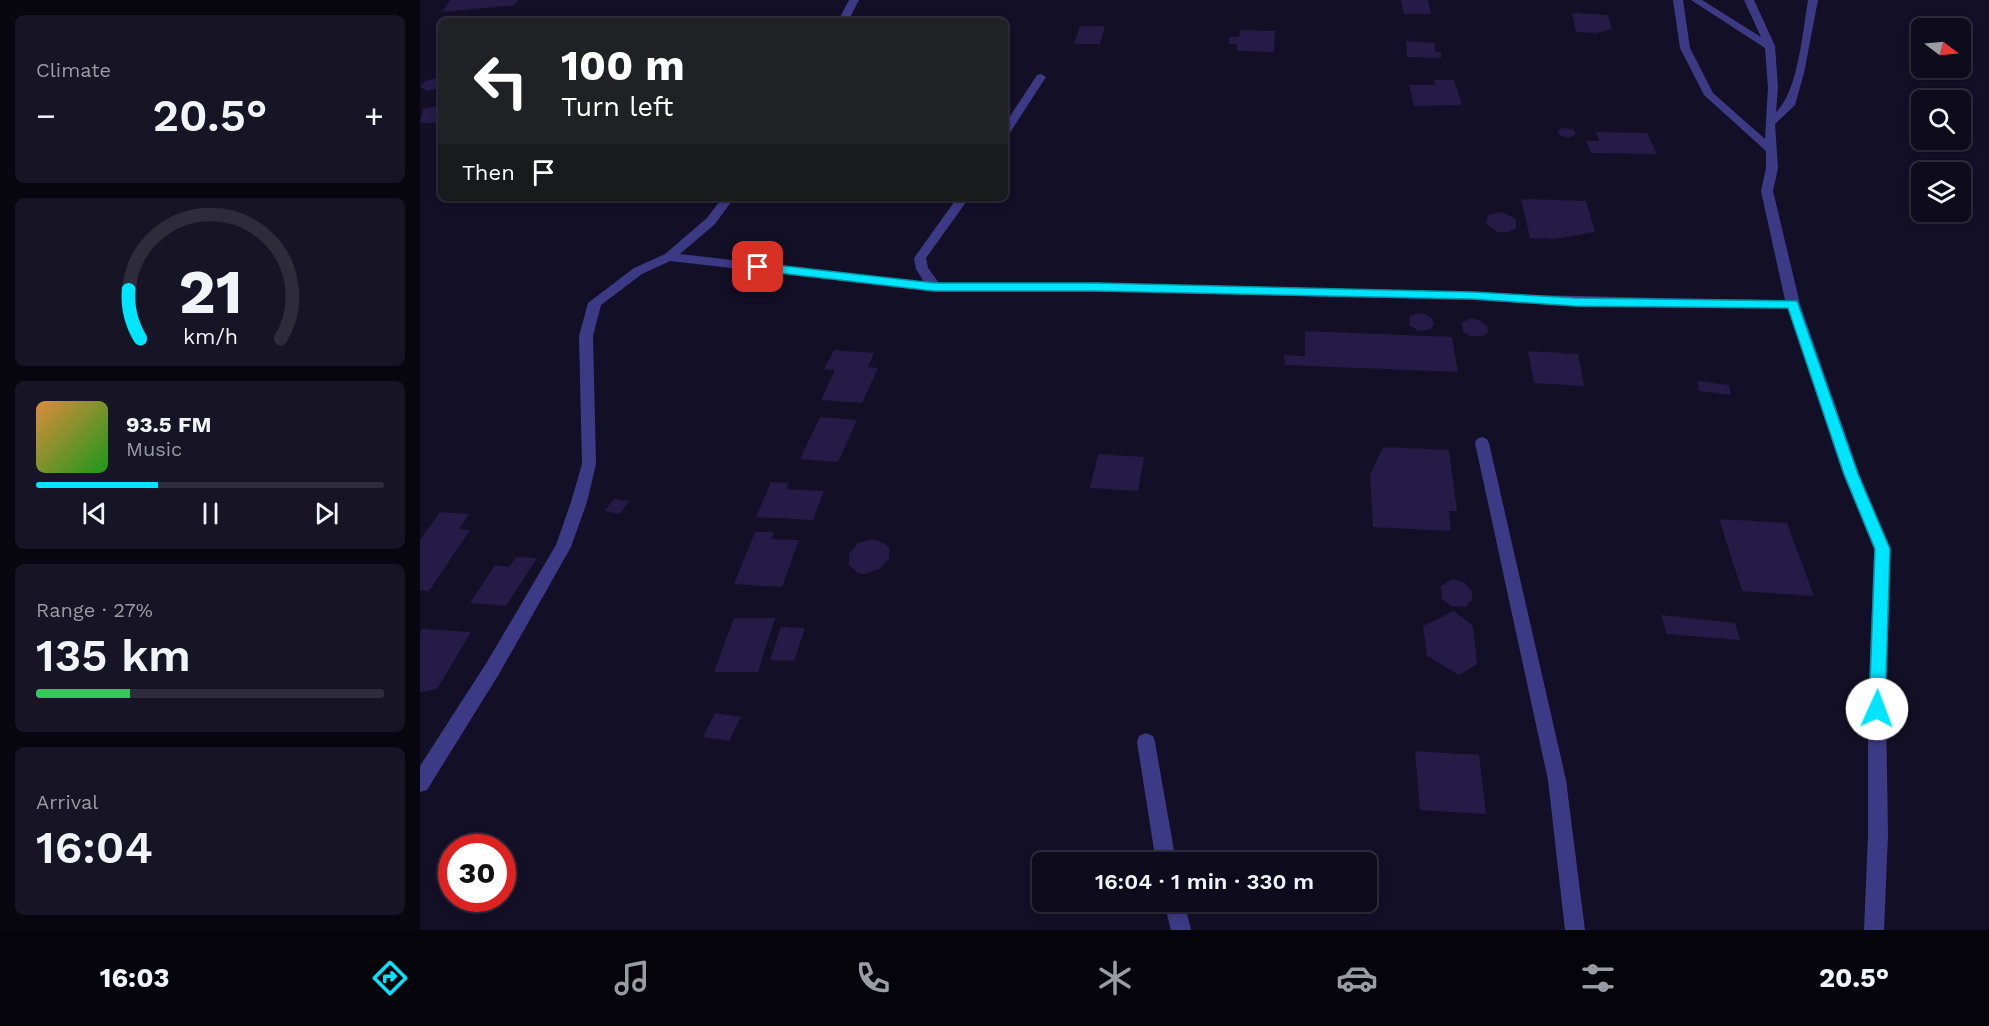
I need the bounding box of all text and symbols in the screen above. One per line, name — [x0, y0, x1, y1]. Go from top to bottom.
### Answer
north arrow — [1911, 18, 1971, 78]
map controls — [1911, 18, 1971, 222]
text: 100 m — [561, 41, 685, 90]
icon: left — [462, 42, 540, 120]
text: Climate — [36, 58, 111, 82]
text: 20.5° — [152, 89, 268, 142]
button: search — [1911, 90, 1971, 150]
text: Turn left — [561, 91, 673, 123]
text: − — [36, 96, 56, 135]
text: + — [364, 96, 384, 135]
icon: arrive — [527, 156, 560, 189]
text: Then — [462, 160, 515, 185]
button: layers — [1911, 162, 1971, 222]
pin — [732, 241, 783, 292]
icon: arrive — [741, 250, 774, 283]
text: 21 — [178, 255, 242, 328]
text: km/h — [182, 324, 238, 349]
text: 93.5 FM — [126, 412, 211, 437]
text: Music — [126, 437, 182, 461]
icon: previous — [78, 497, 111, 530]
icon: pause — [194, 497, 227, 530]
icon: next — [310, 497, 343, 530]
text: Range · 27% — [36, 598, 153, 622]
text: 135 km — [36, 629, 191, 682]
position arrow — [1845, 677, 1909, 741]
text: Arrival — [36, 790, 98, 814]
text: 16:04 — [36, 821, 153, 874]
speed limit sign: 30 — [438, 834, 516, 912]
text: 16:04 · 1 min · 330 m — [1095, 869, 1314, 894]
icon: directions — [369, 957, 411, 999]
icon: music — [611, 957, 653, 999]
icon: phone — [852, 957, 894, 999]
icon: climate — [1094, 957, 1136, 999]
icon: car — [1336, 957, 1378, 999]
icon: filters — [1577, 957, 1619, 999]
text: 16:03 — [100, 962, 169, 994]
text: 20.5° — [1819, 962, 1889, 994]

